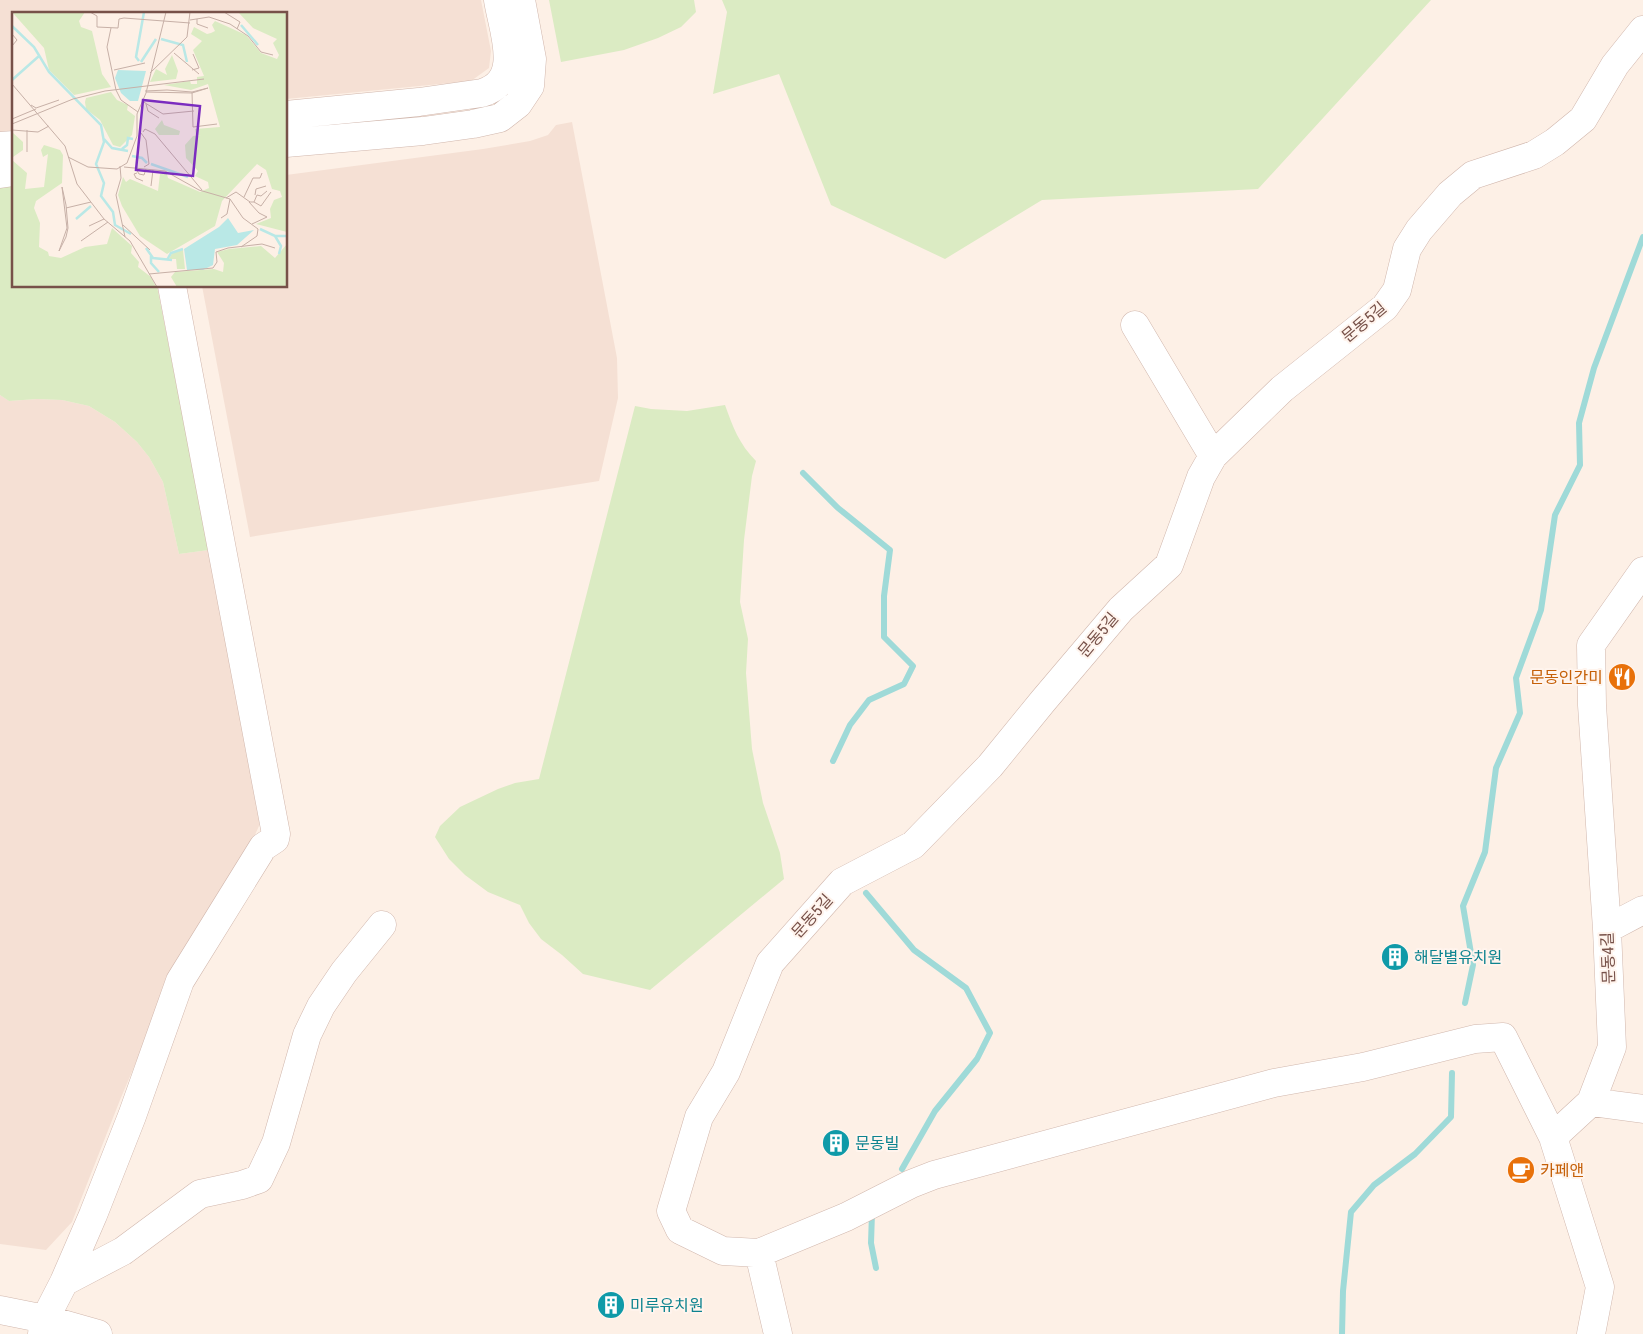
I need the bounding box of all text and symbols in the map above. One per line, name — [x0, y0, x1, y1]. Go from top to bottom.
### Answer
inset map — [12, 12, 288, 288]
street label: 문동5길 — [1338, 298, 1390, 346]
street label: 문동5길 — [1074, 609, 1122, 661]
restaurant icon: 문동인간미 — [1607, 662, 1637, 692]
place label: 문동인간미 — [1529, 668, 1603, 687]
street label: 문동5길 — [788, 890, 836, 942]
street label: 문동4길 — [1598, 932, 1618, 984]
building icon: 해달별유치원 — [1380, 942, 1410, 972]
place label: 해달별유치원 — [1414, 948, 1502, 967]
building icon: 문동빌 — [821, 1128, 851, 1158]
place label: 문동빌 — [855, 1134, 899, 1153]
cafe icon: 카페앤 — [1506, 1155, 1536, 1185]
place label: 카페앤 — [1540, 1161, 1584, 1180]
building icon: 미루유치원 — [596, 1290, 626, 1320]
place label: 미루유치원 — [630, 1296, 704, 1315]

